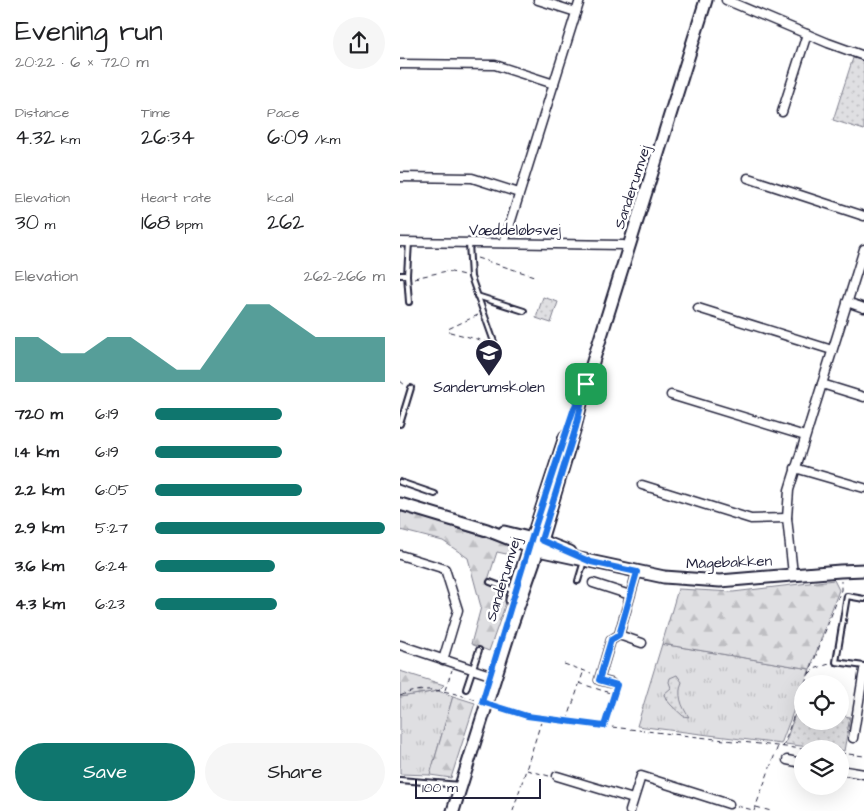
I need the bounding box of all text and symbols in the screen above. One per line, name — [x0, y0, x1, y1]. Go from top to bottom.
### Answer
text: Evening run — [15, 12, 163, 51]
button: share — [333, 17, 385, 69]
text: 20:22 · 6 × 720 m — [15, 51, 149, 73]
text: Distance — [15, 103, 69, 123]
text: Time — [141, 103, 170, 123]
text: Pace — [267, 103, 299, 123]
text: 4.32 — [15, 123, 55, 152]
text: 26:34 — [141, 123, 195, 152]
text: 6:09 — [267, 123, 309, 152]
text: km — [55, 130, 80, 150]
text: /km — [309, 130, 340, 150]
street label: Sanderumvej — [609, 142, 656, 232]
text: Elevation — [15, 188, 70, 208]
text: Heart rate — [141, 188, 211, 208]
text: kcal — [267, 188, 294, 208]
text: 30 — [15, 208, 39, 237]
text: 168 — [141, 208, 170, 237]
text: 262 — [267, 208, 304, 237]
text: m — [39, 215, 55, 235]
text: bpm — [170, 215, 203, 235]
street label: Væddeløbsvej — [469, 220, 561, 241]
text: Elevation — [15, 265, 78, 287]
text: 262–266 m — [304, 265, 385, 287]
school or university icon: Sanderumskolen — [474, 338, 504, 377]
pin — [565, 363, 607, 405]
icon: arrive — [572, 370, 600, 398]
place label: Sanderumskolen — [433, 377, 545, 398]
text: 720 m — [15, 403, 63, 425]
text: 6:19 — [95, 403, 119, 425]
text: 1.4 km — [15, 441, 59, 463]
text: 6:19 — [95, 441, 119, 463]
text: 2.2 km — [15, 479, 64, 501]
text: 6:05 — [95, 479, 129, 501]
text: 2.9 km — [15, 517, 64, 539]
text: 5:27 — [95, 517, 128, 539]
street label: Sanderumvej — [481, 534, 526, 624]
street label: Mågebakken — [686, 550, 773, 575]
text: 3.6 km — [15, 555, 64, 577]
text: 6:24 — [95, 555, 128, 577]
text: 4.3 km — [15, 593, 65, 615]
text: 6:23 — [95, 593, 125, 615]
map controls — [794, 675, 849, 795]
button: locate — [794, 675, 849, 730]
button: layers — [794, 740, 849, 795]
button: Save — [15, 743, 195, 801]
button: Share — [205, 743, 385, 801]
scale bar — [415, 776, 541, 799]
text: 100 m — [422, 778, 458, 798]

